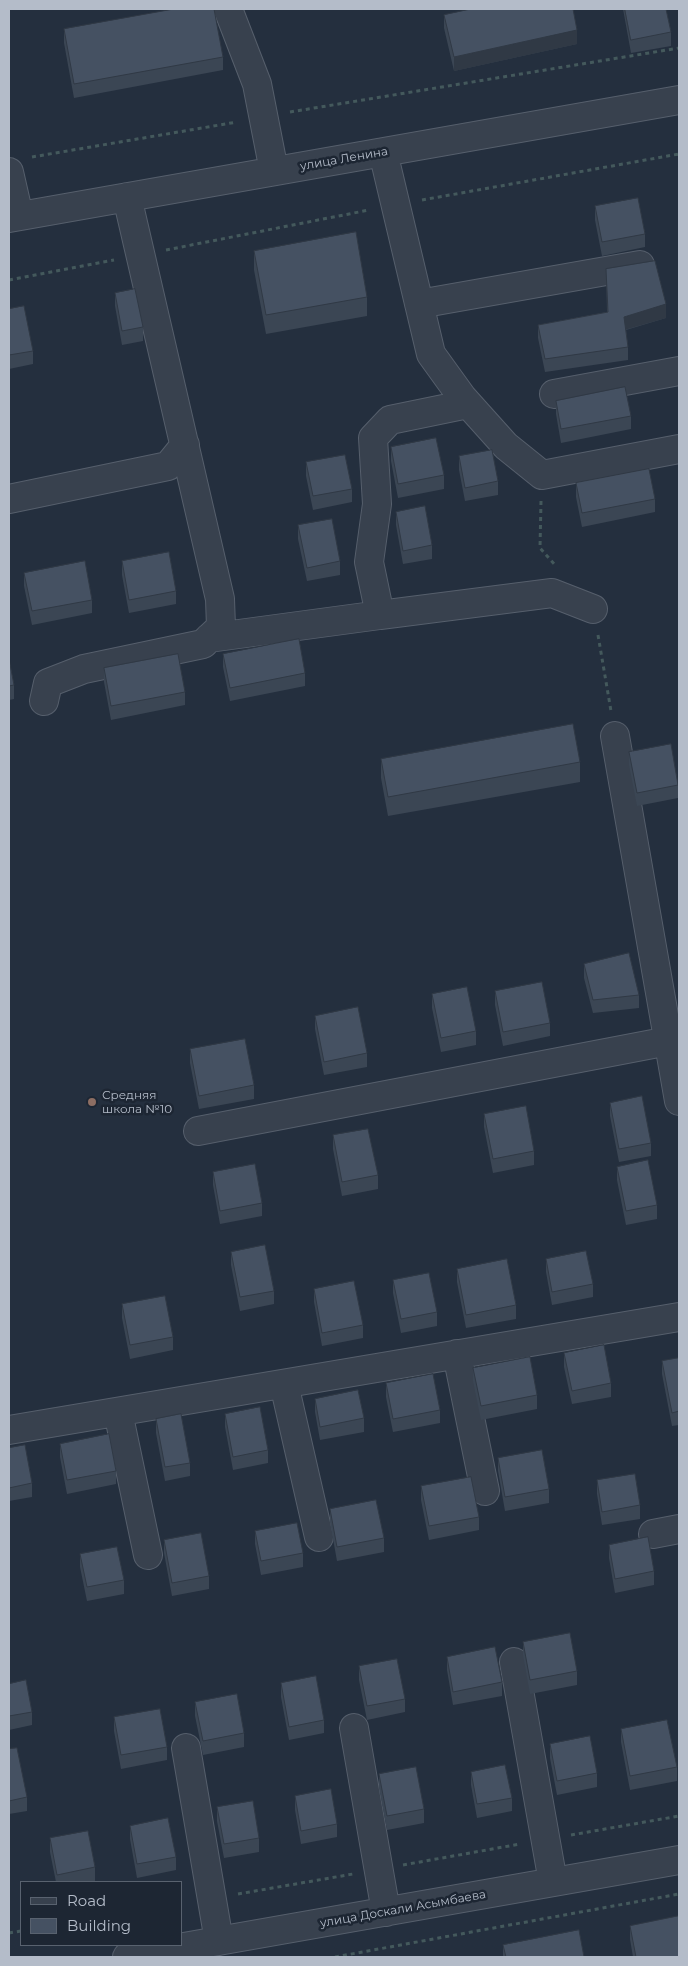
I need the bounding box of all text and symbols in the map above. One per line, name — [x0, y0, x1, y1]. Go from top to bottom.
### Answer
street label: улица Ленина — [299, 144, 389, 174]
place label: Средняя школа №10 — [102, 1088, 172, 1116]
marker: Средняя школа №10 — [86, 1096, 98, 1108]
legend — [20, 1881, 182, 1946]
street label: улица Доскали Асымбаева — [319, 1887, 487, 1931]
text: Road — [67, 1891, 106, 1910]
text: Building — [67, 1916, 131, 1935]

